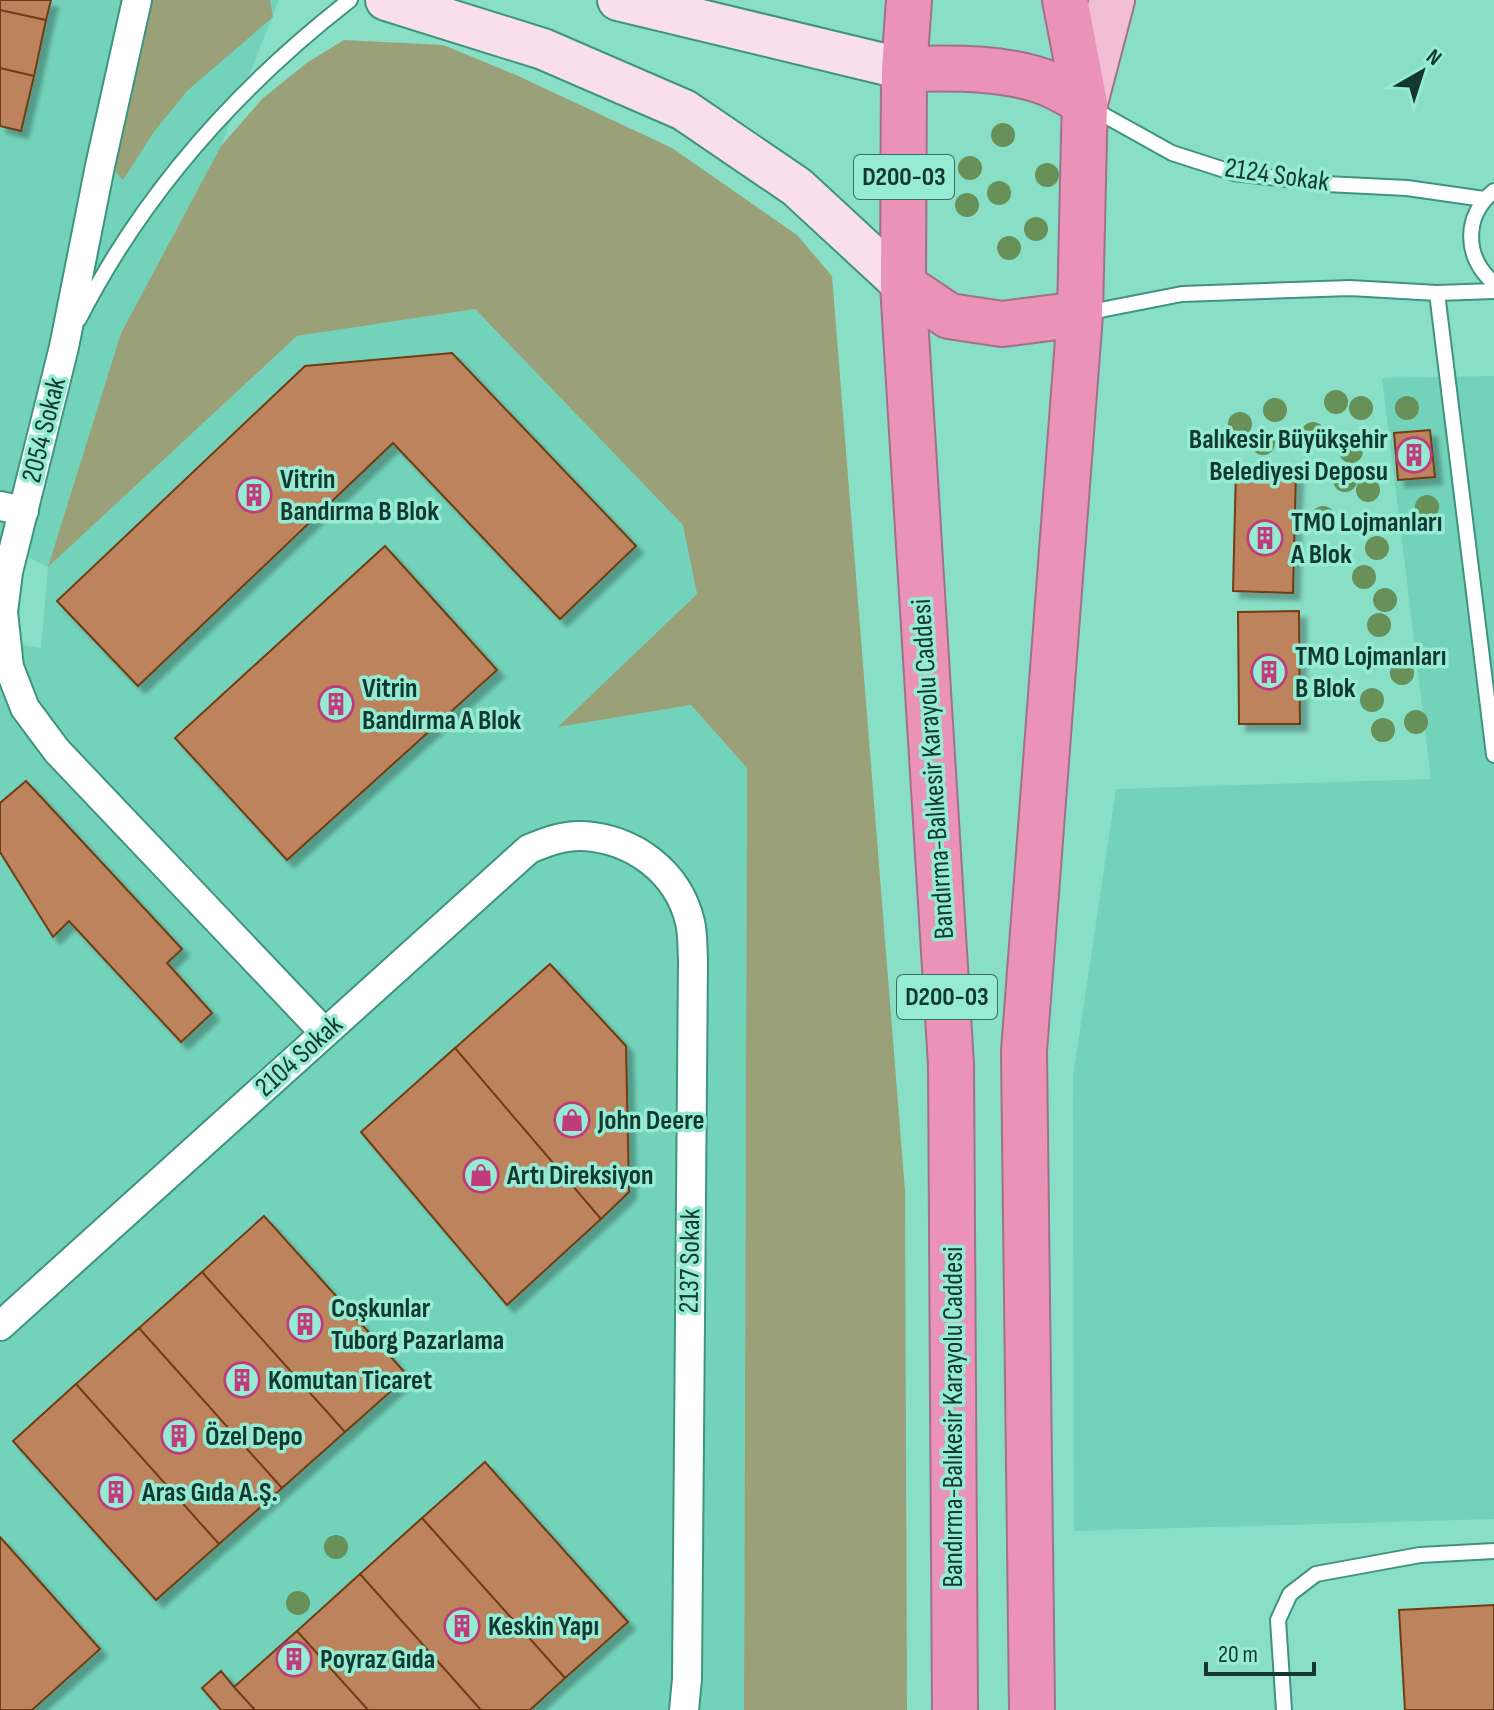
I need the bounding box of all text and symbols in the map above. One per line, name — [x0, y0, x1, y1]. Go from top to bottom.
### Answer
north arrow — [1382, 32, 1462, 112]
text: N — [1421, 43, 1447, 72]
street label: 2124 Sokak — [1223, 151, 1332, 199]
road number: D200-03 — [854, 155, 954, 199]
street label: 2054 Sokak — [15, 374, 73, 486]
place label: Balıkesir Büyükşehir Belediyesi Deposu — [1189, 423, 1388, 488]
building icon: Balıkesir Büyükşehir Belediyesi Deposu — [1395, 436, 1433, 474]
place label: Vitrin Bandırma B Blok — [280, 463, 439, 528]
building icon: Vitrin Bandırma B Blok — [235, 476, 273, 514]
place label: TMO Lojmanları A Blok — [1290, 506, 1442, 571]
building icon: TMO Lojmanları A Blok — [1246, 519, 1284, 557]
street label: Bandırma-Balıkesir Karayolu Caddesi — [905, 598, 961, 940]
place label: TMO Lojmanları B Blok — [1295, 640, 1446, 705]
building icon: TMO Lojmanları B Blok — [1250, 653, 1288, 691]
place label: Vitrin Bandırma A Blok — [362, 672, 521, 737]
building icon: Vitrin Bandırma A Blok — [317, 685, 355, 723]
road number: D200-03 — [897, 975, 997, 1019]
street label: 2104 Sokak — [249, 1008, 350, 1104]
shop icon: John Deere — [553, 1101, 591, 1139]
place label: John Deere — [597, 1104, 705, 1137]
shop icon: Artı Direksiyon — [462, 1156, 500, 1194]
place label: Artı Direksiyon — [506, 1159, 653, 1192]
street label: 2137 Sokak — [673, 1208, 707, 1314]
street label: Bandırma-Balıkesir Karayolu Caddesi — [937, 1246, 970, 1588]
place label: Coşkunlar Tuborg Pazarlama — [331, 1292, 504, 1357]
building icon: Coşkunlar Tuborg Pazarlama — [286, 1305, 324, 1343]
building icon: Komutan Ticaret — [223, 1361, 261, 1399]
place label: Komutan Ticaret — [268, 1364, 432, 1397]
building icon: Özel Depo — [160, 1417, 198, 1455]
place label: Özel Depo — [205, 1420, 303, 1453]
building icon: Aras Gıda A.Ş. — [97, 1473, 135, 1511]
place label: Aras Gıda A.Ş. — [141, 1476, 278, 1509]
building icon: Keskin Yapı — [443, 1607, 481, 1645]
place label: Keskin Yapı — [488, 1610, 599, 1643]
scale bar — [1206, 1626, 1314, 1676]
building icon: Poyraz Gıda — [275, 1640, 313, 1678]
text: 20 m — [1218, 1640, 1258, 1669]
place label: Poyraz Gıda — [320, 1643, 435, 1676]

